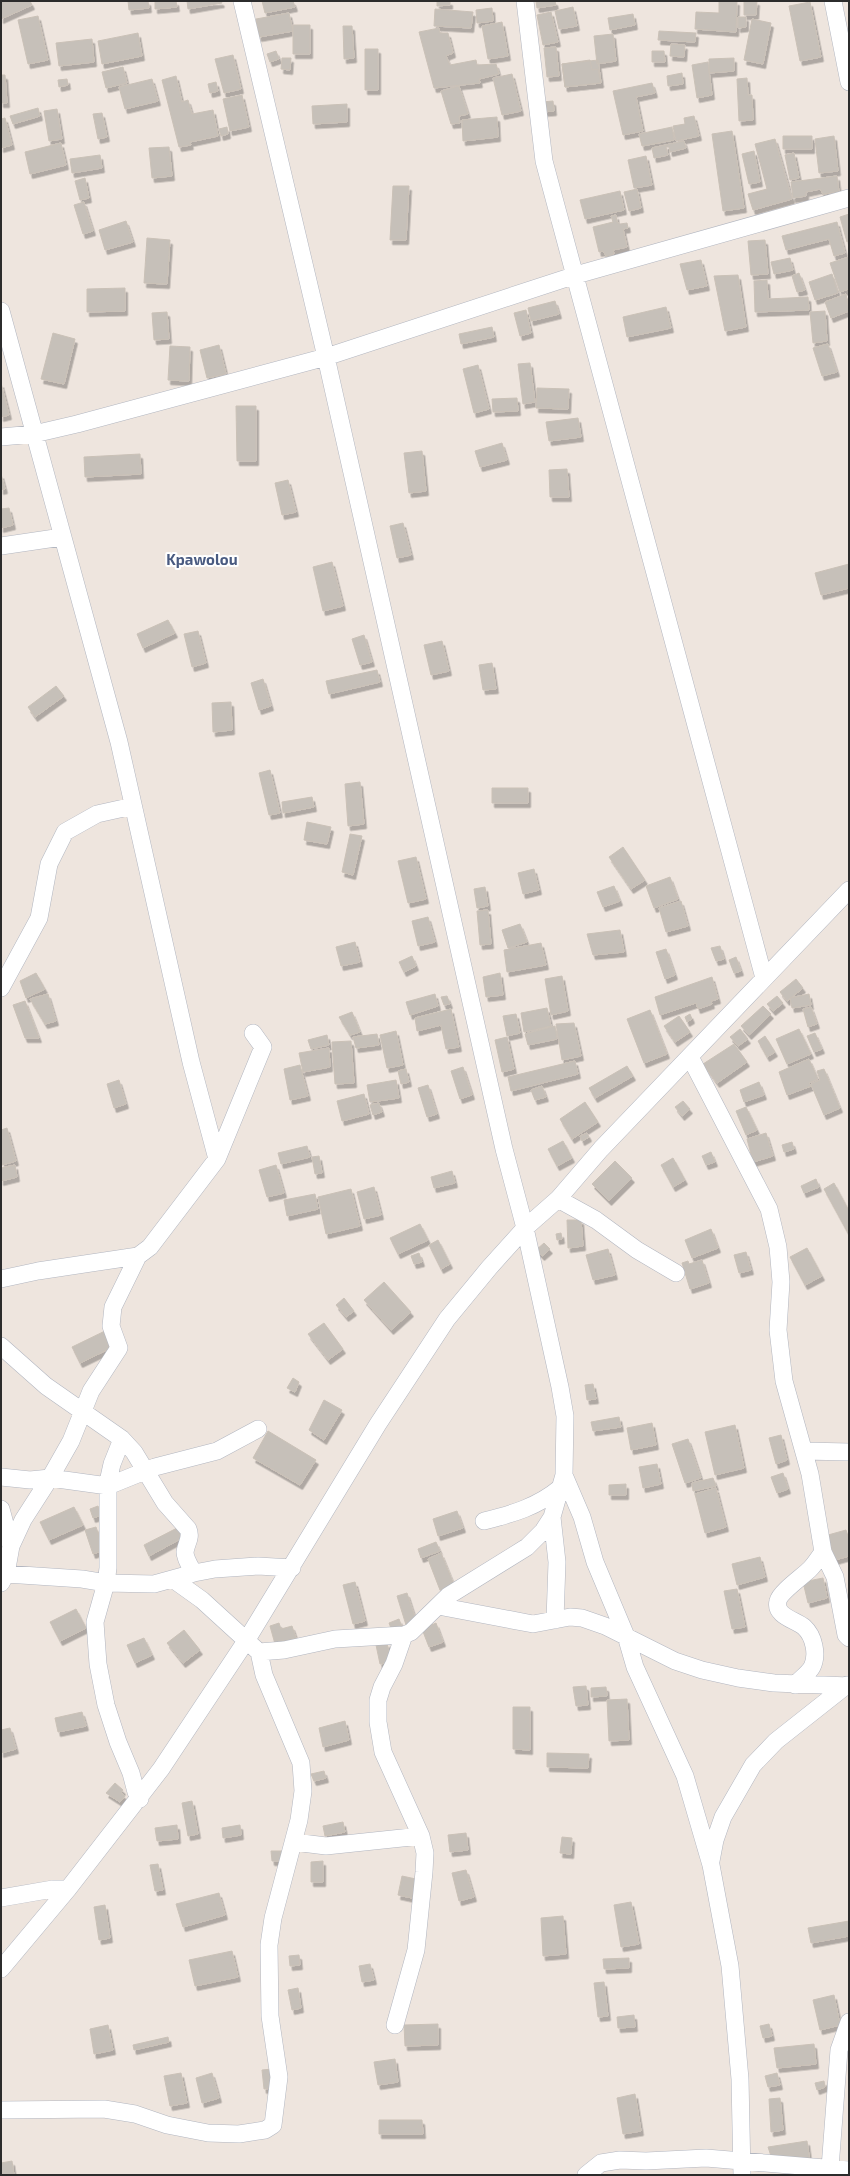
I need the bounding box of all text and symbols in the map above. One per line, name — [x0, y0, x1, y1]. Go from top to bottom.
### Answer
district label: Kpawolou — [166, 550, 238, 568]

